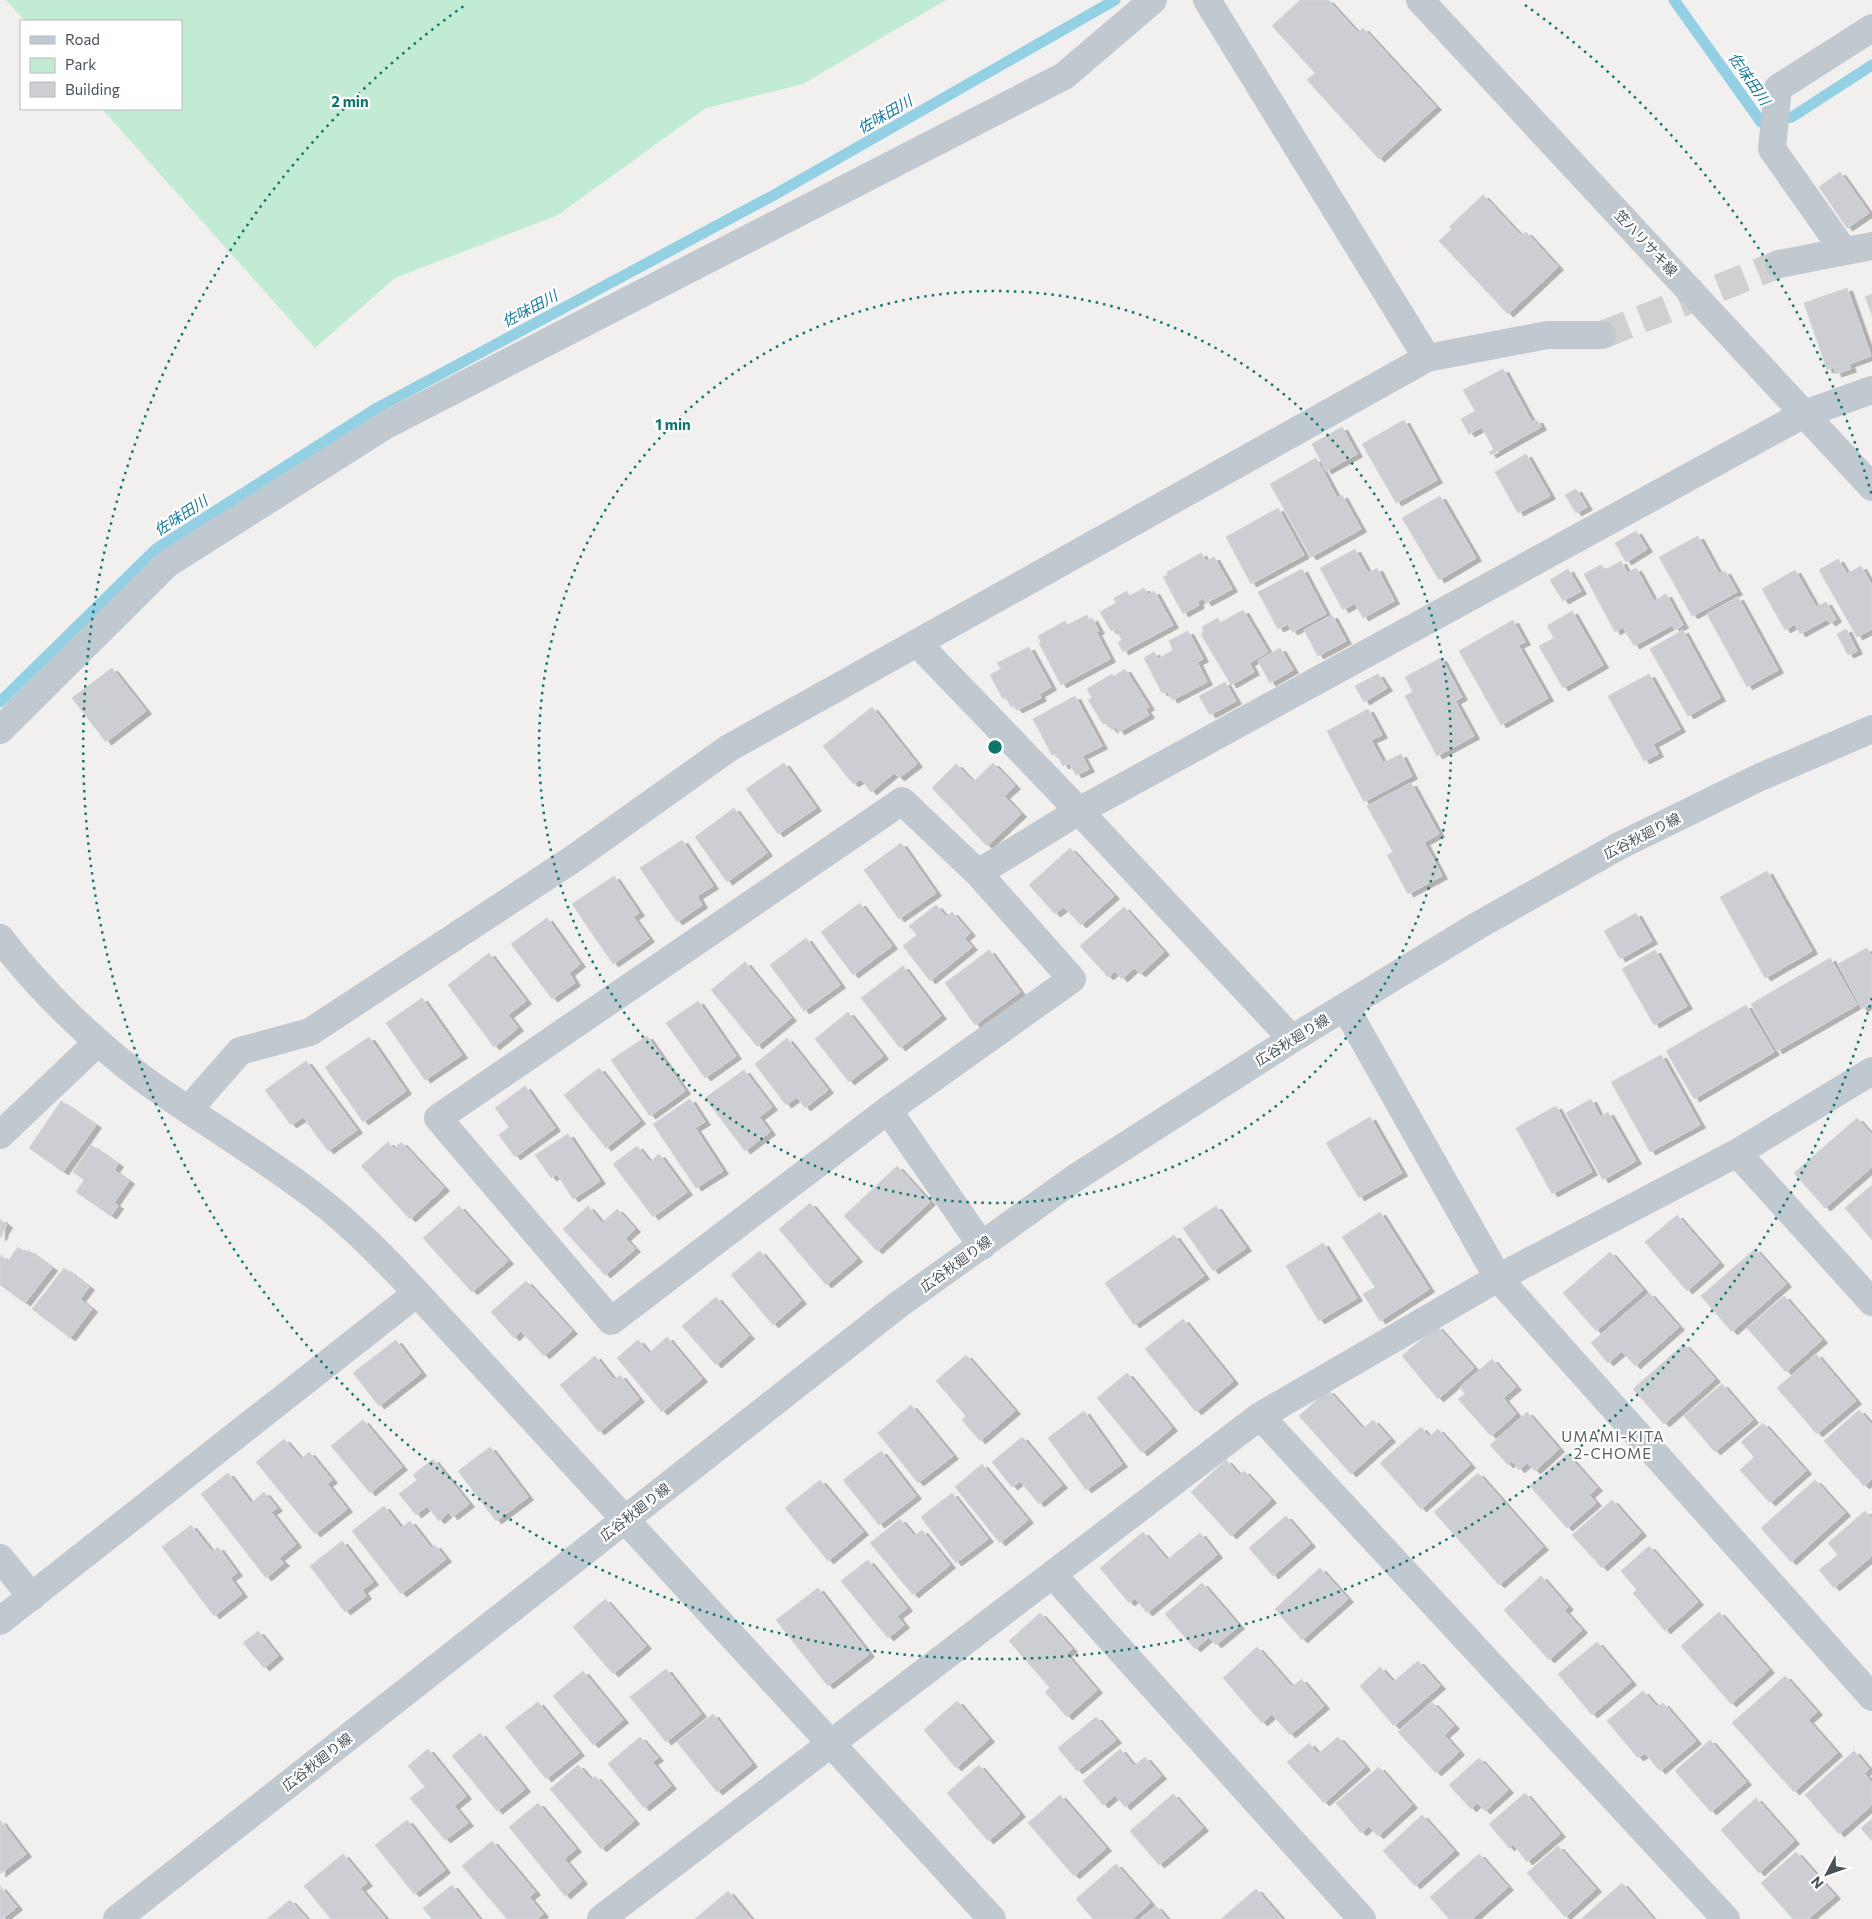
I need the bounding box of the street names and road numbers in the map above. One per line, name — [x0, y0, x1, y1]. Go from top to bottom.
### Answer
street label: 笠ハリサキ線 — [1612, 206, 1681, 279]
street label: 広谷秋廻り線 — [1600, 809, 1683, 862]
street label: 広谷秋廻り線 — [1252, 1010, 1332, 1069]
street label: 広谷秋廻り線 — [917, 1232, 995, 1295]
street label: 広谷秋廻り線 — [596, 1479, 673, 1544]
street label: 広谷秋廻り線 — [278, 1729, 355, 1794]

